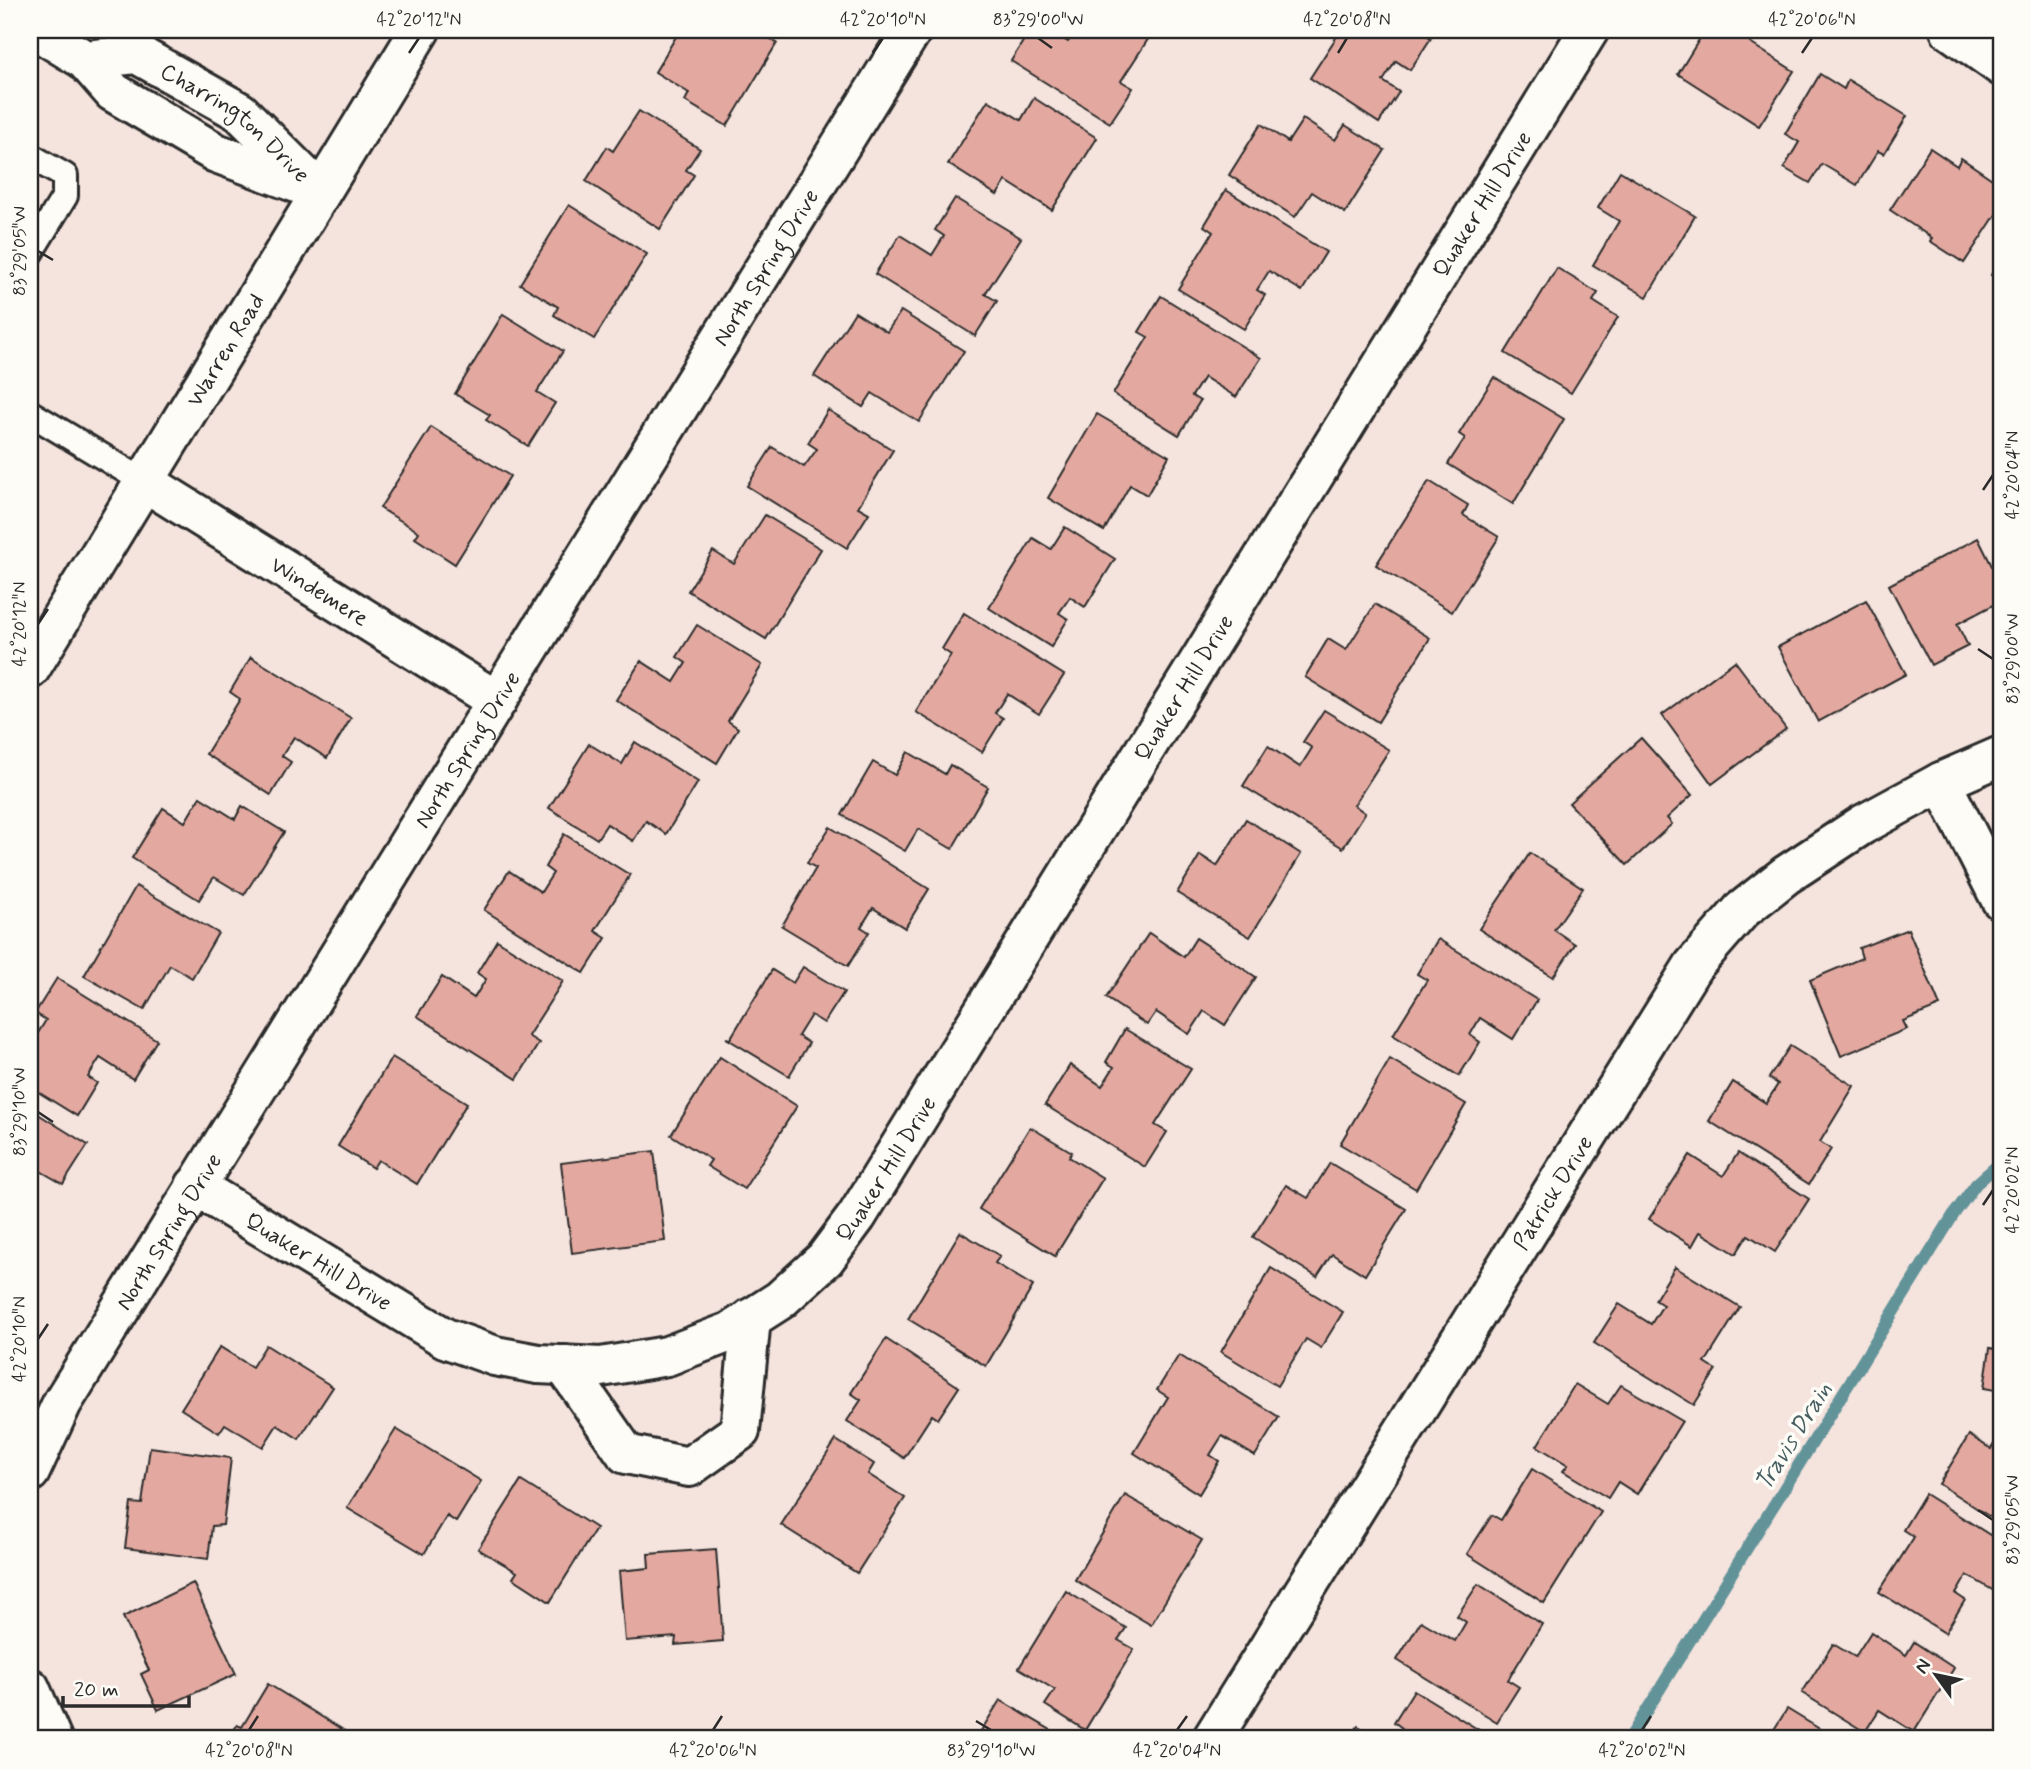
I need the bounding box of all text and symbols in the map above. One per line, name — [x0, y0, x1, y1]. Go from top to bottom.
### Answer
text: 42°20'12"N — [376, 8, 462, 32]
text: 42°20'10"N — [840, 8, 926, 32]
text: 83°29'00"W — [993, 8, 1083, 32]
text: 42°20'08"N — [1303, 8, 1391, 32]
text: 42°20'06"N — [1768, 8, 1856, 32]
street label: Charrington Drive — [154, 57, 315, 190]
street label: Quaker Hill Drive — [1427, 126, 1540, 284]
street label: North Spring Drive — [707, 184, 827, 352]
text: 83°29'05"W — [8, 206, 32, 296]
street label: Warren Road — [181, 289, 273, 413]
text: 42°20'04"N — [2001, 431, 2025, 519]
street label: Windemere — [264, 551, 373, 634]
text: 42°20'12"N — [8, 581, 32, 667]
street label: Quaker Hill Drive — [1128, 610, 1242, 767]
text: 83°29'00"W — [2001, 614, 2025, 704]
street label: North Spring Drive — [408, 666, 528, 834]
text: 83°29'10"W — [8, 1068, 32, 1156]
street label: Quaker Hill Drive — [830, 1091, 944, 1249]
street label: Patrick Drive — [1507, 1130, 1601, 1256]
text: 42°20'02"N — [2001, 1146, 2025, 1234]
street label: North Spring Drive — [110, 1148, 230, 1317]
street label: Quaker Hill Drive — [239, 1207, 397, 1319]
text: 42°20'10"N — [8, 1296, 32, 1382]
water label: Travis Drain — [1749, 1377, 1840, 1497]
text: 83°29'05"W — [2001, 1475, 2025, 1565]
north arrow — [1902, 1640, 1972, 1710]
text: N — [1909, 1654, 1937, 1679]
scale bar — [63, 1664, 189, 1708]
text: 20 m — [74, 1676, 119, 1704]
text: 42°20'08"N — [205, 1739, 293, 1763]
text: 42°20'06"N — [669, 1739, 757, 1763]
text: 83°29'10"W — [947, 1739, 1035, 1763]
text: 42°20'04"N — [1133, 1739, 1221, 1763]
text: 42°20'02"N — [1598, 1739, 1686, 1763]

